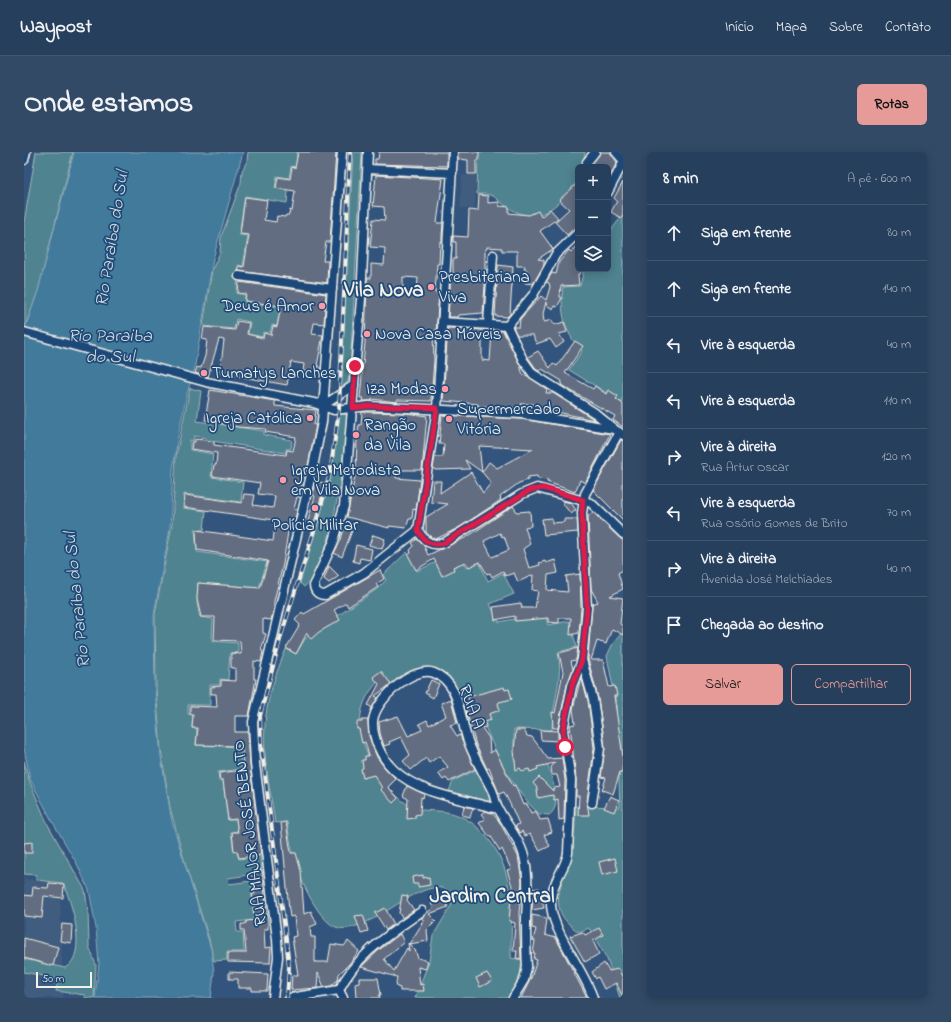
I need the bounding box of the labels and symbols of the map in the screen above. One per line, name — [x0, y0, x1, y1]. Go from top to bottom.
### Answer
water label: Rio Paraíba do Sul — [89, 167, 137, 309]
place label: Presbiteriana Viva — [438, 265, 530, 310]
district label: Vila Nova — [343, 276, 424, 306]
marker: Presbiteriana Viva — [426, 282, 436, 292]
place label: Deus é Amor — [221, 294, 315, 319]
marker: Deus é Amor — [317, 301, 327, 311]
place label: Nova Casa Móveis — [375, 322, 501, 347]
water label: Rio Paraiba do Sul — [68, 324, 152, 371]
marker: Nova Casa Móveis — [362, 329, 372, 339]
route end — [346, 357, 364, 375]
place label: Tumatys Lanches — [212, 361, 337, 387]
marker: Tumatys Lanches — [199, 368, 209, 378]
place label: Iza Modas — [366, 377, 437, 402]
marker: Iza Modas — [440, 384, 450, 394]
place label: Supermercado Vitória — [456, 397, 561, 442]
place label: Igreja Católica — [205, 406, 302, 433]
marker: Igreja Católica — [305, 413, 315, 423]
place label: Rangão da Vila — [364, 413, 416, 458]
marker: Supermercado Vitória — [444, 414, 454, 424]
marker: Rangão da Vila — [351, 430, 361, 440]
place label: Igreja Metodista em Vila Nova — [291, 458, 401, 503]
marker: Igreja Metodista em Vila Nova — [278, 475, 288, 485]
marker: Polícia Militar — [310, 503, 320, 513]
place label: Polícia Militar — [272, 513, 359, 538]
water label: Rio Paraíba do Sul — [58, 528, 98, 670]
street label: RUA A — [452, 681, 490, 733]
route start — [556, 738, 574, 756]
street label: RUA MAJOR JOSÉ BENTO — [226, 739, 274, 927]
district label: Jardim Central — [430, 882, 555, 912]
scale bar — [36, 970, 92, 989]

